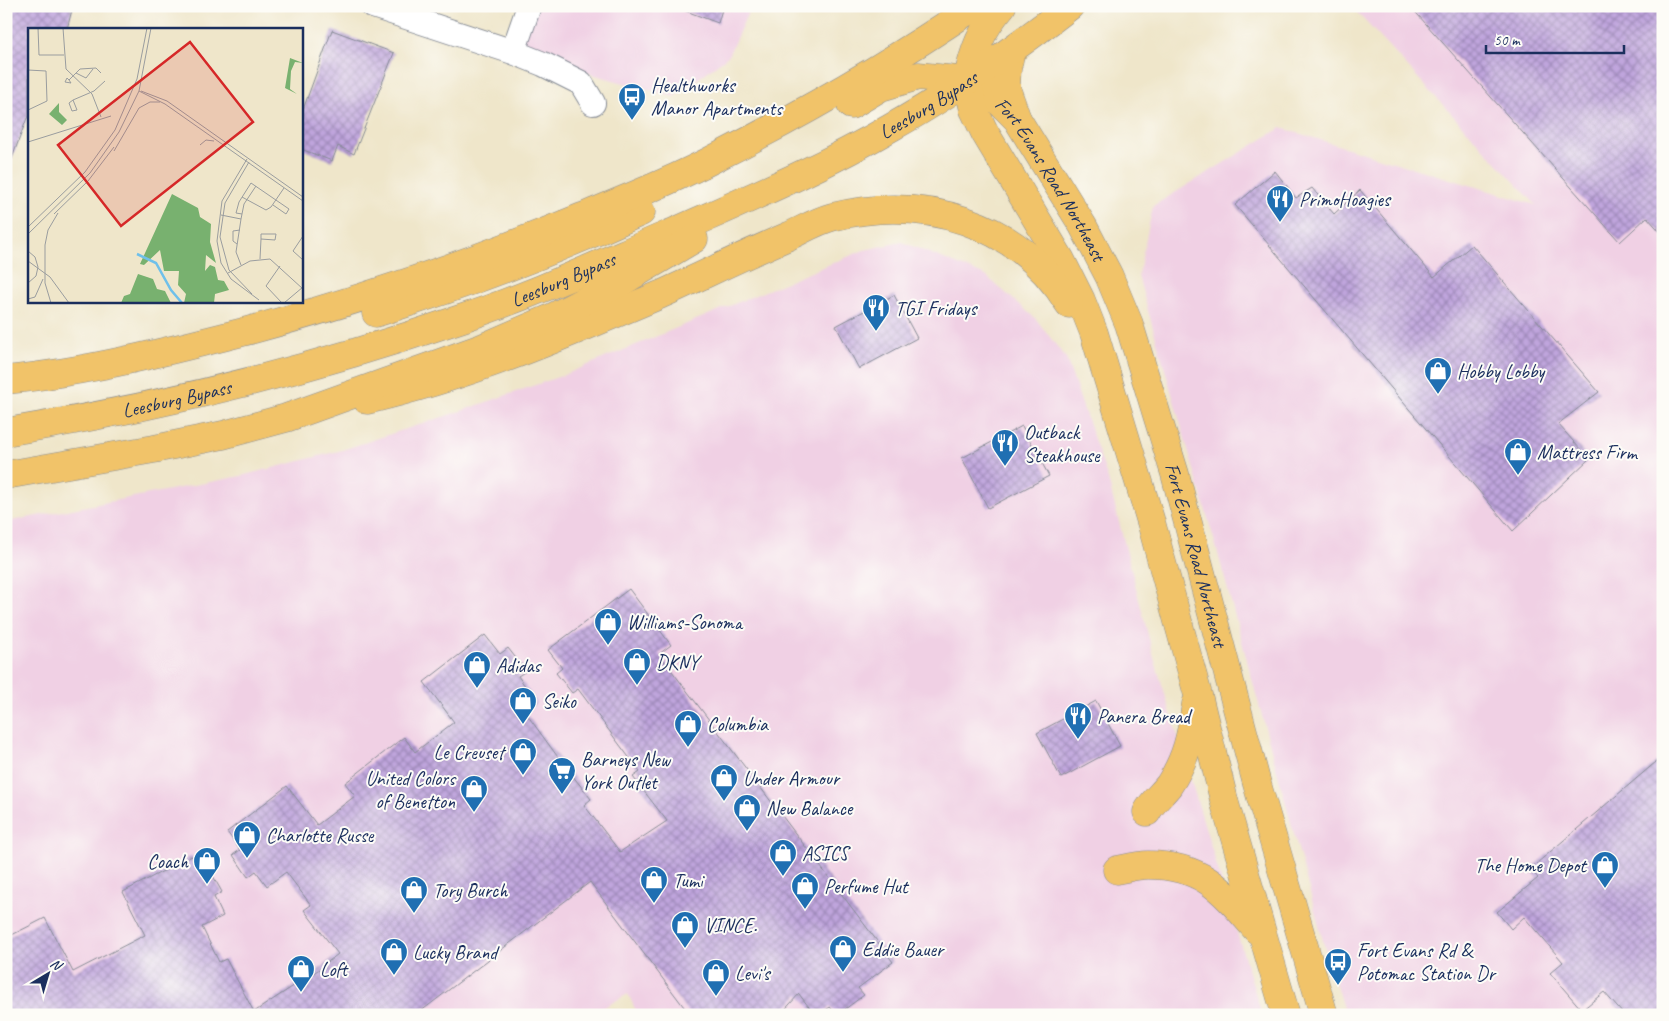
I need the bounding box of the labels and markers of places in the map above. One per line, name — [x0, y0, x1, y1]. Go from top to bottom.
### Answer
place label: Healthworks Manor Apartments — [651, 73, 784, 121]
bus stop icon: Healthworks Manor Apartments — [617, 82, 647, 121]
restaurant icon: PrimoHoagies — [1265, 184, 1295, 223]
place label: PrimoHoagies — [1299, 187, 1392, 212]
restaurant icon: TGI Fridays — [861, 293, 891, 332]
place label: TGI Fridays — [895, 296, 978, 321]
shop icon: Hobby Lobby — [1423, 356, 1453, 395]
place label: Hobby Lobby — [1457, 359, 1546, 384]
place label: Outback Steakhouse — [1024, 420, 1101, 468]
restaurant icon: Outback Steakhouse — [990, 428, 1020, 467]
shop icon: Mattress Firm — [1503, 437, 1533, 476]
place label: Mattress Firm — [1537, 440, 1639, 465]
shop icon: Williams-Sonoma — [593, 607, 623, 646]
place label: Williams-Sonoma — [627, 610, 744, 635]
shop icon: DKNY — [622, 647, 652, 686]
shop icon: Adidas — [462, 650, 492, 689]
place label: DKNY — [656, 650, 703, 675]
place label: Adidas — [496, 653, 543, 678]
shop icon: Seiko — [508, 686, 538, 725]
place label: Seiko — [542, 689, 577, 714]
restaurant icon: Panera Bread — [1063, 701, 1093, 740]
place label: Panera Bread — [1097, 704, 1193, 729]
shop icon: Columbia — [673, 709, 703, 748]
place label: Columbia — [707, 712, 769, 737]
shop icon: Le Creuset — [508, 737, 538, 776]
place label: Le Creuset — [433, 740, 507, 765]
place label: Barneys New York Outlet — [581, 747, 672, 795]
supermarket icon: Barneys New York Outlet — [547, 756, 577, 795]
shop icon: Under Armour — [709, 763, 739, 802]
place label: United Colors of Benetton — [366, 766, 457, 814]
place label: Under Armour — [743, 766, 841, 791]
shop icon: United Colors of Benetton — [459, 774, 489, 813]
shop icon: New Balance — [732, 793, 762, 832]
place label: New Balance — [766, 796, 854, 821]
shop icon: Charlotte Russe — [232, 820, 262, 859]
place label: Charlotte Russe — [266, 823, 375, 848]
shop icon: ASICS — [768, 838, 798, 877]
place label: ASICS — [802, 841, 851, 866]
shop icon: Coach — [192, 846, 222, 885]
place label: Coach — [147, 849, 189, 874]
shop icon: The Home Depot — [1590, 850, 1620, 889]
place label: The Home Depot — [1475, 853, 1588, 878]
shop icon: Tumi — [639, 865, 669, 904]
place label: Tumi — [673, 868, 705, 893]
shop icon: Perfume Hut — [790, 871, 820, 910]
place label: Perfume Hut — [824, 874, 910, 899]
shop icon: Tory Burch — [399, 875, 429, 914]
place label: Tory Burch — [433, 878, 508, 903]
shop icon: VINCE. — [670, 910, 700, 949]
place label: VINCE. — [704, 913, 757, 938]
shop icon: Eddie Bauer — [828, 934, 858, 973]
shop icon: Lucky Brand — [379, 937, 409, 976]
place label: Eddie Bauer — [862, 937, 945, 962]
place label: Fort Evans Rd & Potomac Station Dr — [1357, 938, 1497, 986]
place label: Lucky Brand — [413, 940, 500, 965]
bus stop icon: Fort Evans Rd & Potomac Station Dr — [1323, 947, 1353, 986]
shop icon: Loft — [286, 954, 316, 993]
place label: Loft — [320, 957, 350, 982]
shop icon: Levi's — [701, 958, 731, 997]
place label: Levi's — [735, 961, 772, 986]

